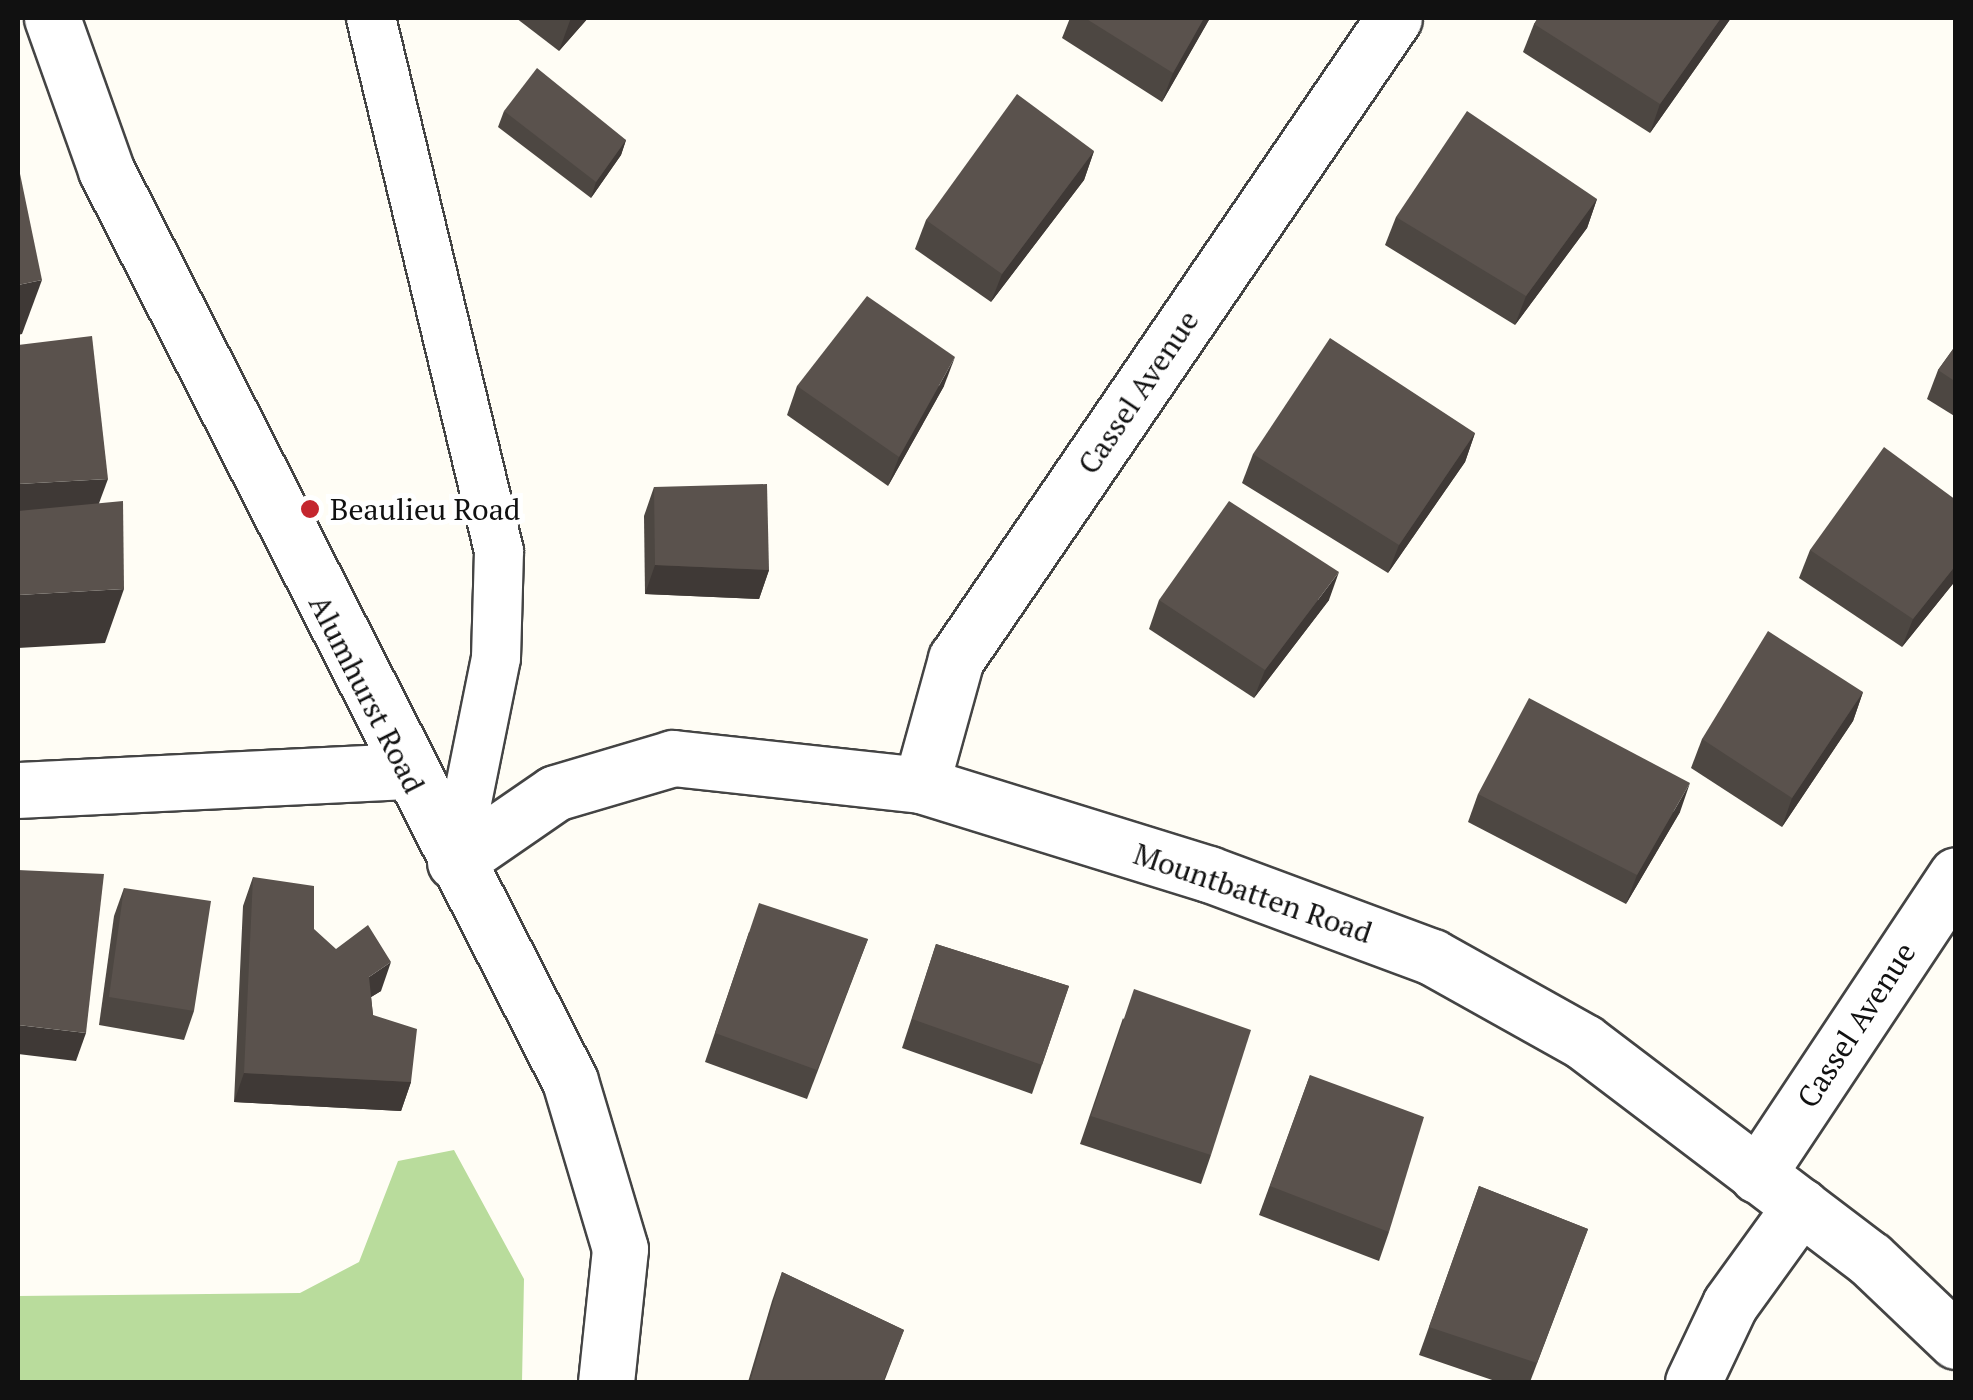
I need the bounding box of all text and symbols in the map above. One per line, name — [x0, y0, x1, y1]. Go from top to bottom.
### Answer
street label: Cassel Avenue — [1070, 303, 1206, 481]
place label: Beaulieu Road — [330, 491, 520, 527]
marker: Beaulieu Road — [299, 498, 321, 520]
street label: Alumhurst Road — [302, 589, 432, 799]
street label: Mountbatten Road — [1129, 835, 1377, 951]
street label: Cassel Avenue — [1789, 935, 1923, 1115]

